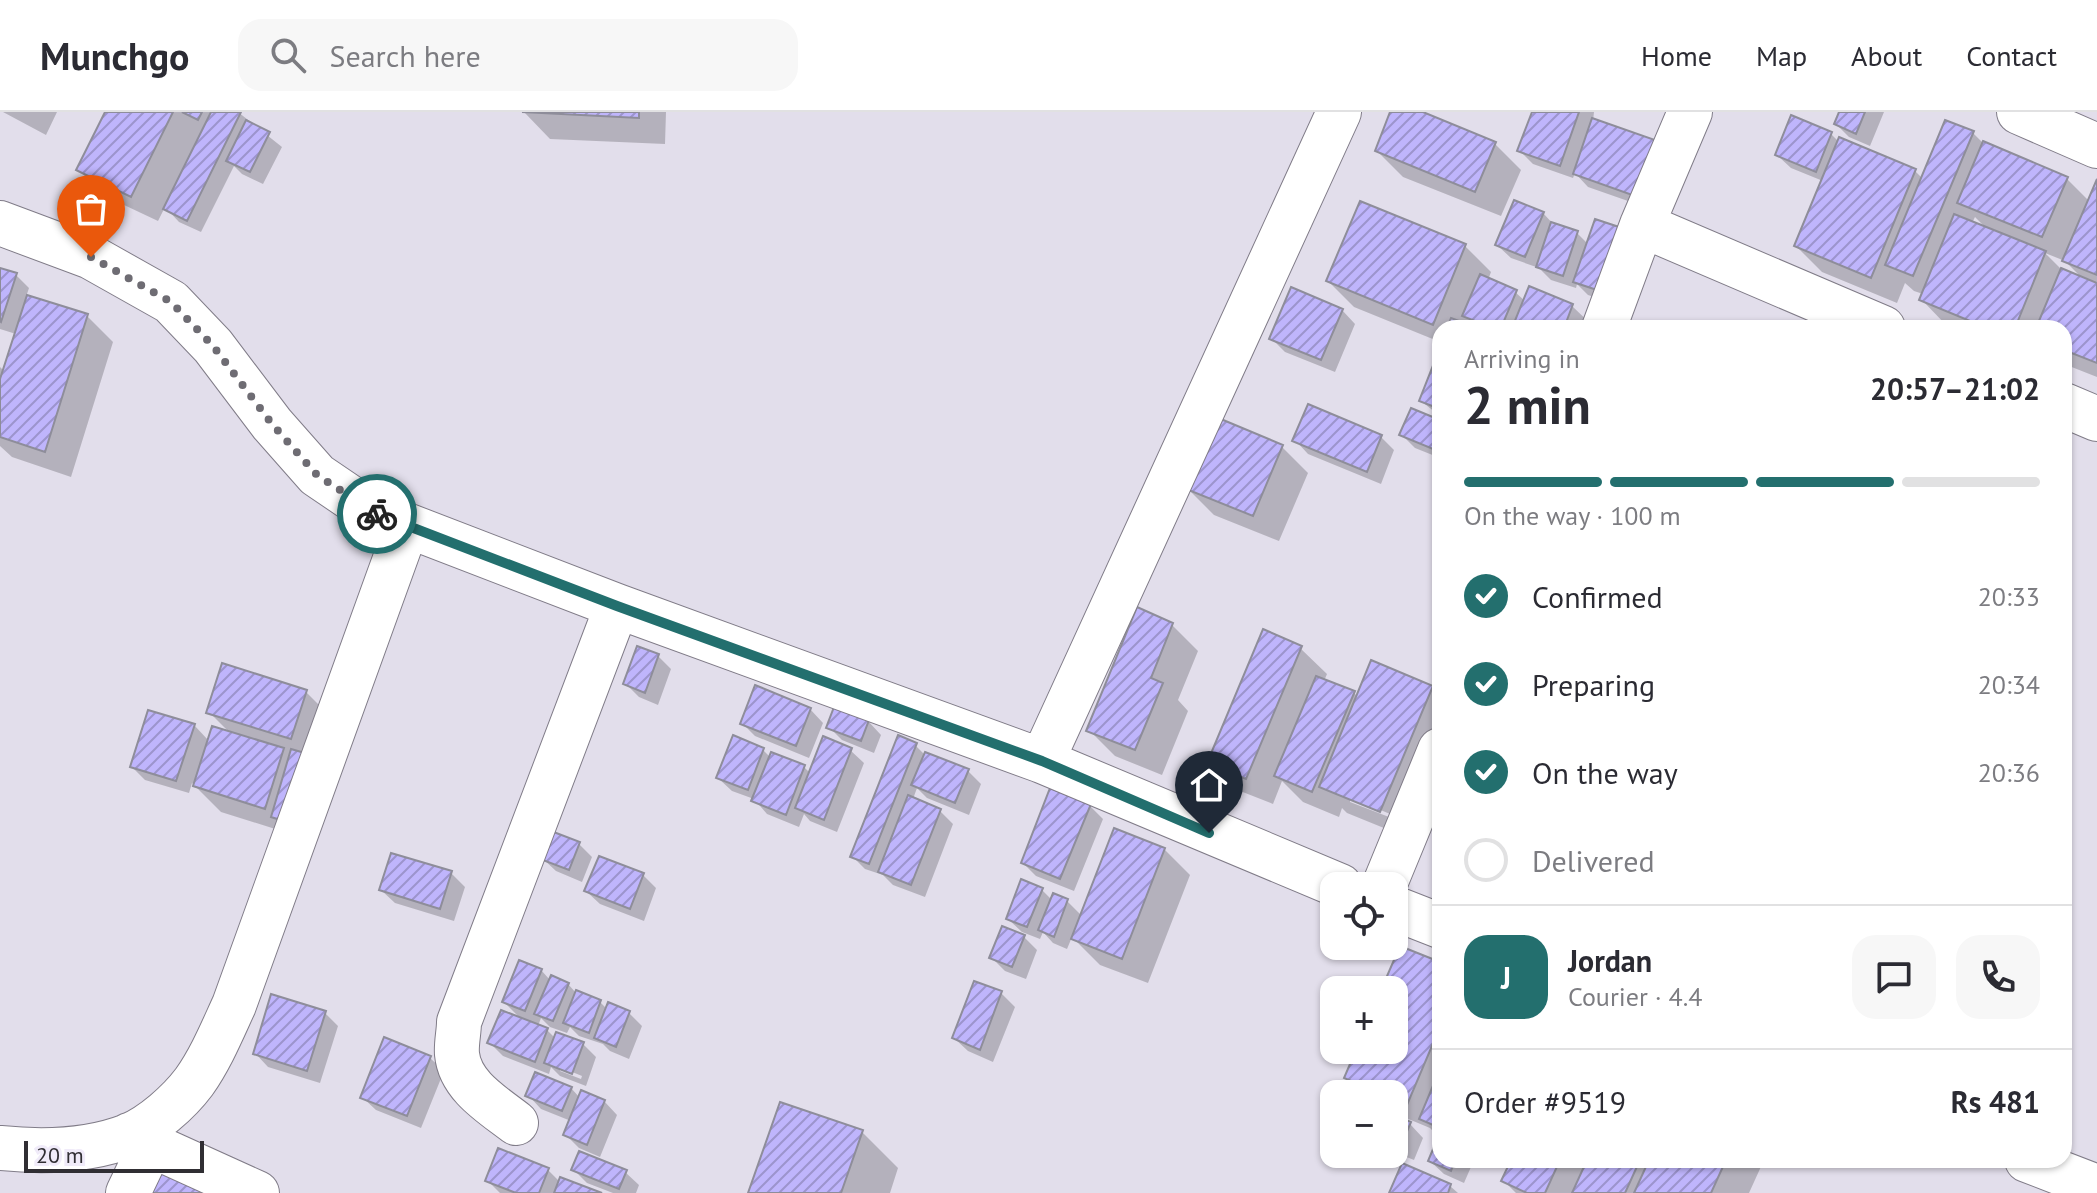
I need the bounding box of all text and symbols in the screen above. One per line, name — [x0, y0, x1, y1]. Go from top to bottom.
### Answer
search box — [238, 19, 798, 91]
text: Munchgo — [40, 31, 190, 80]
icon: search — [266, 33, 310, 77]
text: Search here — [330, 36, 481, 75]
text: Home — [1641, 37, 1712, 74]
text: Map — [1756, 37, 1807, 74]
text: About — [1851, 37, 1922, 74]
text: Contact — [1966, 37, 2057, 74]
pin — [57, 175, 125, 257]
icon: bag — [69, 187, 113, 231]
text: Arriving in — [1464, 342, 1580, 375]
text: 20:57–21:02 — [1870, 369, 2040, 408]
text: 2 min — [1464, 371, 1591, 438]
courier — [337, 474, 417, 554]
icon: bike — [355, 492, 399, 536]
text: On the way · 100 m — [1464, 499, 1681, 532]
icon: check — [1464, 574, 1508, 618]
text: Confirmed — [1532, 577, 1663, 616]
text: 20:33 — [1978, 580, 2040, 613]
icon: check — [1464, 662, 1508, 706]
text: Preparing — [1532, 665, 1655, 704]
text: 20:34 — [1978, 668, 2040, 701]
icon: check — [1464, 750, 1508, 794]
pin — [1175, 751, 1243, 833]
text: On the way — [1532, 753, 1678, 792]
text: 20:36 — [1978, 756, 2040, 789]
icon: home — [1187, 763, 1231, 807]
text: Delivered — [1532, 841, 1655, 880]
map controls — [1320, 872, 1408, 1168]
button: locate — [1320, 872, 1408, 960]
button: chat — [1852, 935, 1936, 1019]
button: phone — [1956, 935, 2040, 1019]
text: Jordan — [1568, 941, 1652, 980]
text: J — [1501, 958, 1511, 997]
button: + — [1320, 976, 1408, 1064]
text: Courier · 4.4 — [1568, 980, 1702, 1013]
button: − — [1320, 1080, 1408, 1168]
text: Order #9519 — [1464, 1082, 1626, 1121]
text: Rs 481 — [1951, 1082, 2040, 1121]
scale bar — [24, 1137, 204, 1173]
text: 20 m — [36, 1141, 84, 1169]

